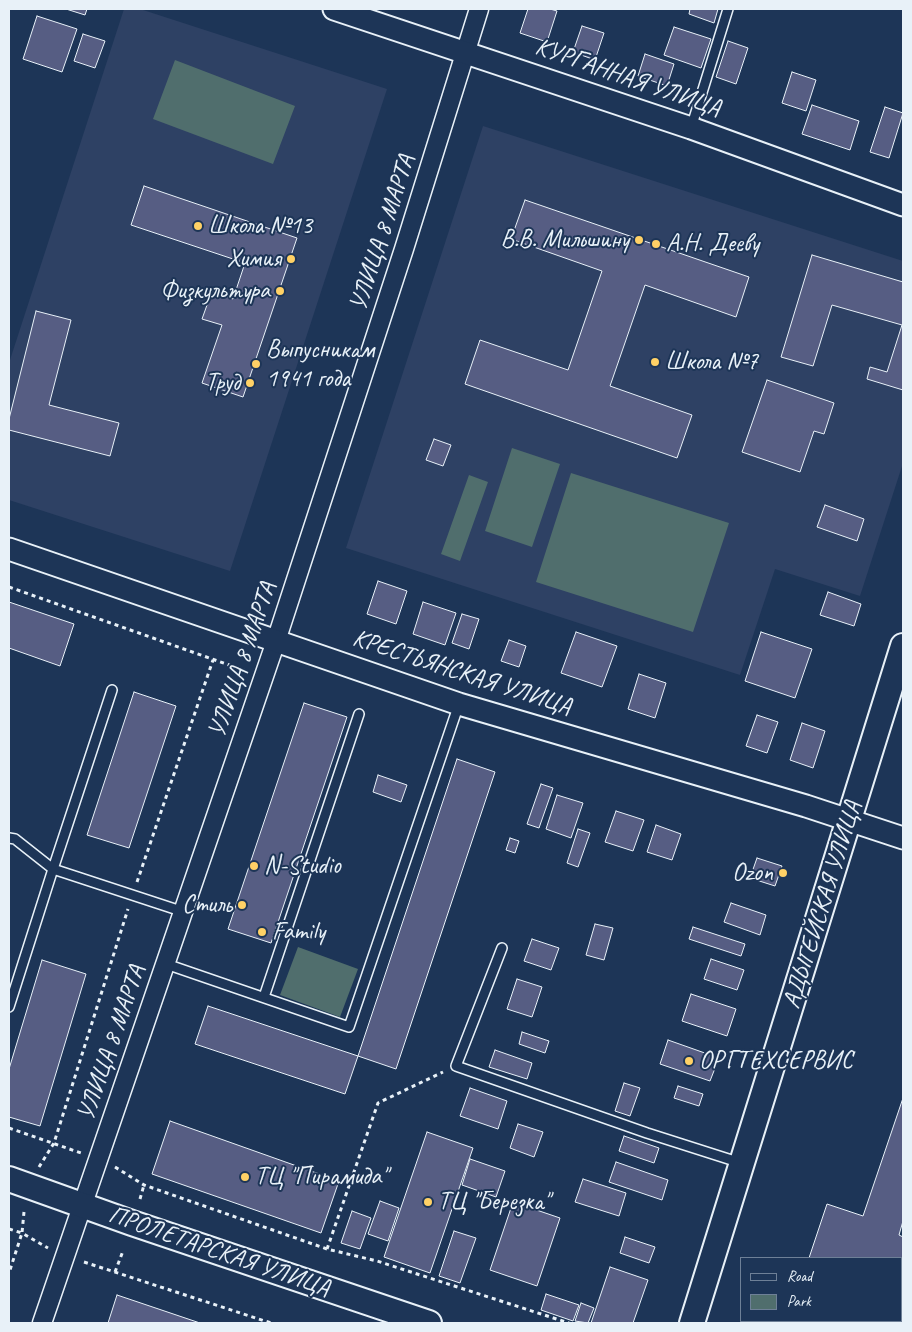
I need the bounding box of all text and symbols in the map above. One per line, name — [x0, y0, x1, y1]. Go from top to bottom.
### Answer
street label: КУРГАННАЯ УЛИЦА — [531, 32, 725, 124]
street label: УЛИЦА 8 МАРТА — [344, 151, 422, 315]
place label: Школа №13 — [208, 211, 312, 241]
marker: Школа №13 — [192, 220, 204, 232]
place label: В.В. Мильшину — [501, 225, 629, 255]
place label: А.Н. Дееву — [666, 229, 759, 259]
marker: В.В. Мильшину — [633, 234, 645, 246]
marker: А.Н. Дееву — [650, 238, 662, 250]
place label: Химия — [227, 244, 281, 274]
marker: Химия — [285, 253, 297, 265]
place label: Физкультура — [160, 276, 270, 306]
marker: Физкультура — [274, 285, 286, 297]
place label: Выпусникам 1941 года — [266, 335, 374, 394]
place label: Школа №7 — [665, 347, 758, 377]
marker: Школа №7 — [649, 356, 661, 368]
marker: Выпусникам 1941 года — [250, 358, 262, 370]
place label: Труд — [205, 368, 240, 398]
marker: Труд — [244, 377, 256, 389]
street label: УЛИЦА 8 МАРТА — [202, 579, 284, 741]
street label: КРЕСТЬЯНСКАЯ УЛИЦА — [349, 623, 575, 723]
street label: АДЫГЕЙСКАЯ УЛИЦА — [777, 798, 869, 1012]
place label: N-Studio — [264, 851, 341, 881]
place label: Ozon — [732, 858, 773, 888]
marker: N-Studio — [248, 860, 260, 872]
marker: Ozon — [777, 867, 789, 879]
place label: Стиль — [182, 890, 232, 920]
marker: Стиль — [236, 899, 248, 911]
place label: Family — [272, 917, 325, 947]
marker: Family — [256, 926, 268, 938]
street label: УЛИЦА 8 МАРТА — [71, 962, 153, 1124]
place label: ОРГТЕХСЕРВИС — [699, 1046, 853, 1076]
marker: ОРГТЕХСЕРВИС — [683, 1055, 695, 1067]
place label: ТЦ "Пирамида" — [255, 1162, 387, 1192]
marker: ТЦ "Пирамида" — [239, 1171, 251, 1183]
place label: ТЦ "Березка" — [438, 1187, 549, 1217]
marker: ТЦ "Березка" — [422, 1196, 434, 1208]
street label: ПРОЛЕТАРСКАЯ УЛИЦА — [104, 1200, 334, 1304]
legend — [740, 1257, 902, 1322]
text: Road — [787, 1267, 812, 1286]
text: Park — [787, 1292, 811, 1311]

